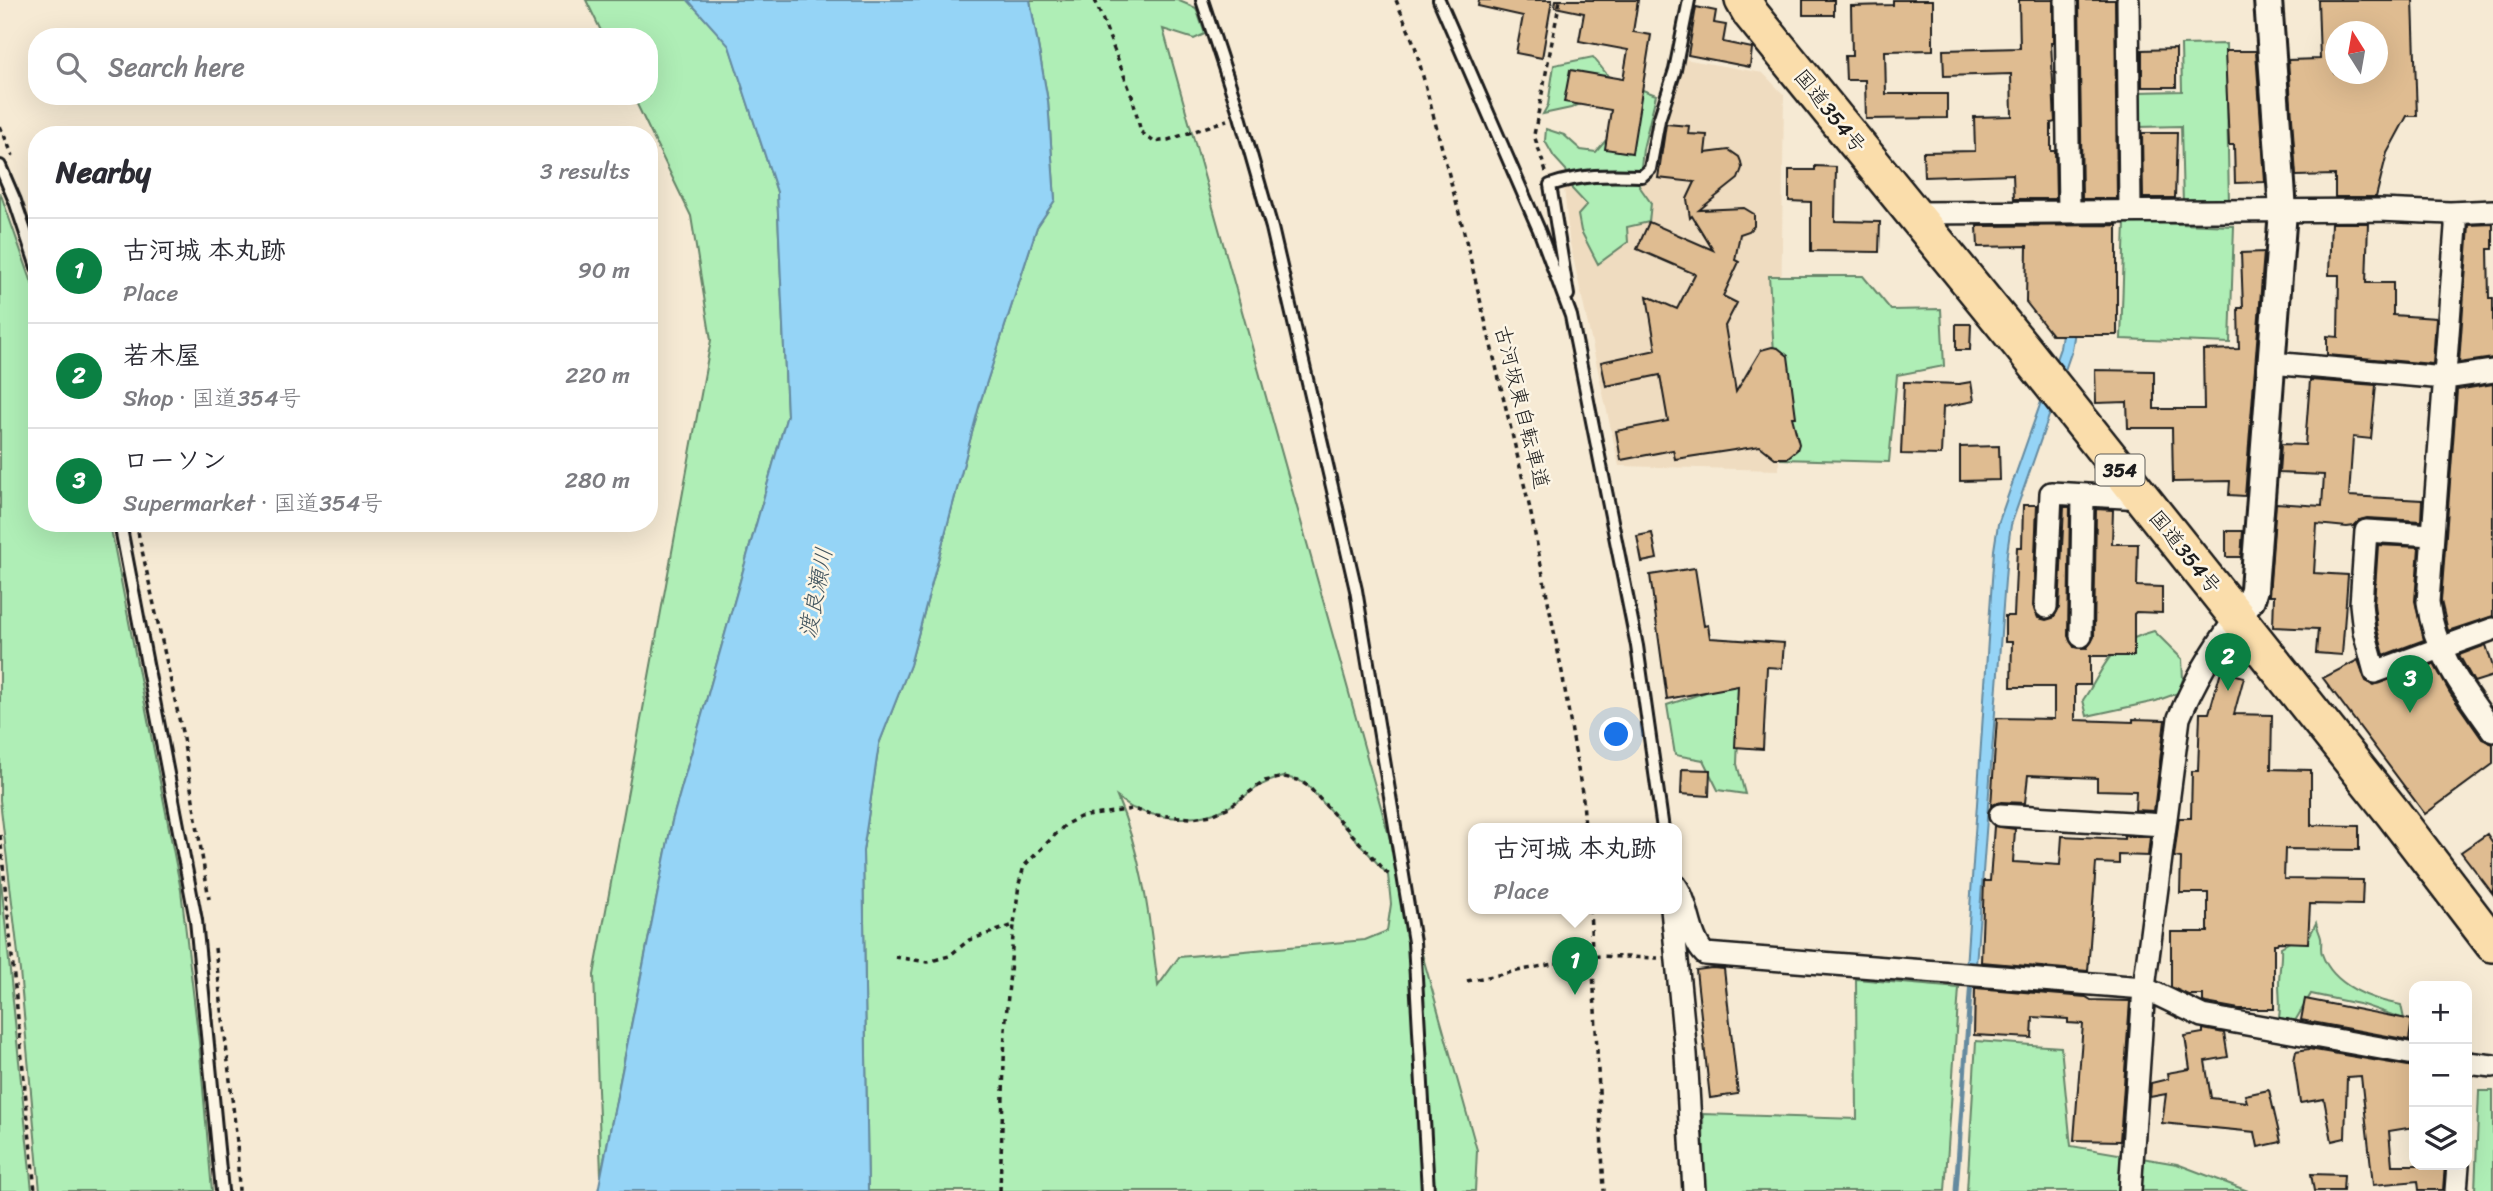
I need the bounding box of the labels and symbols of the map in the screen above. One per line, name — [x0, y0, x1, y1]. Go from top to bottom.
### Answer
north arrow — [2325, 21, 2388, 84]
street label: 国道354号 — [1784, 60, 1876, 162]
street label: 古河坂東自転車道 — [1483, 321, 1561, 493]
road number: 354 — [2096, 454, 2144, 485]
street label: 国道354号 — [2139, 501, 2231, 603]
water label: 渡良瀬川 — [787, 544, 845, 642]
pin: 2 — [2205, 633, 2251, 691]
pin: 3 — [2387, 655, 2433, 713]
your location — [1599, 717, 1633, 751]
pin: 1 — [1552, 937, 1598, 995]

